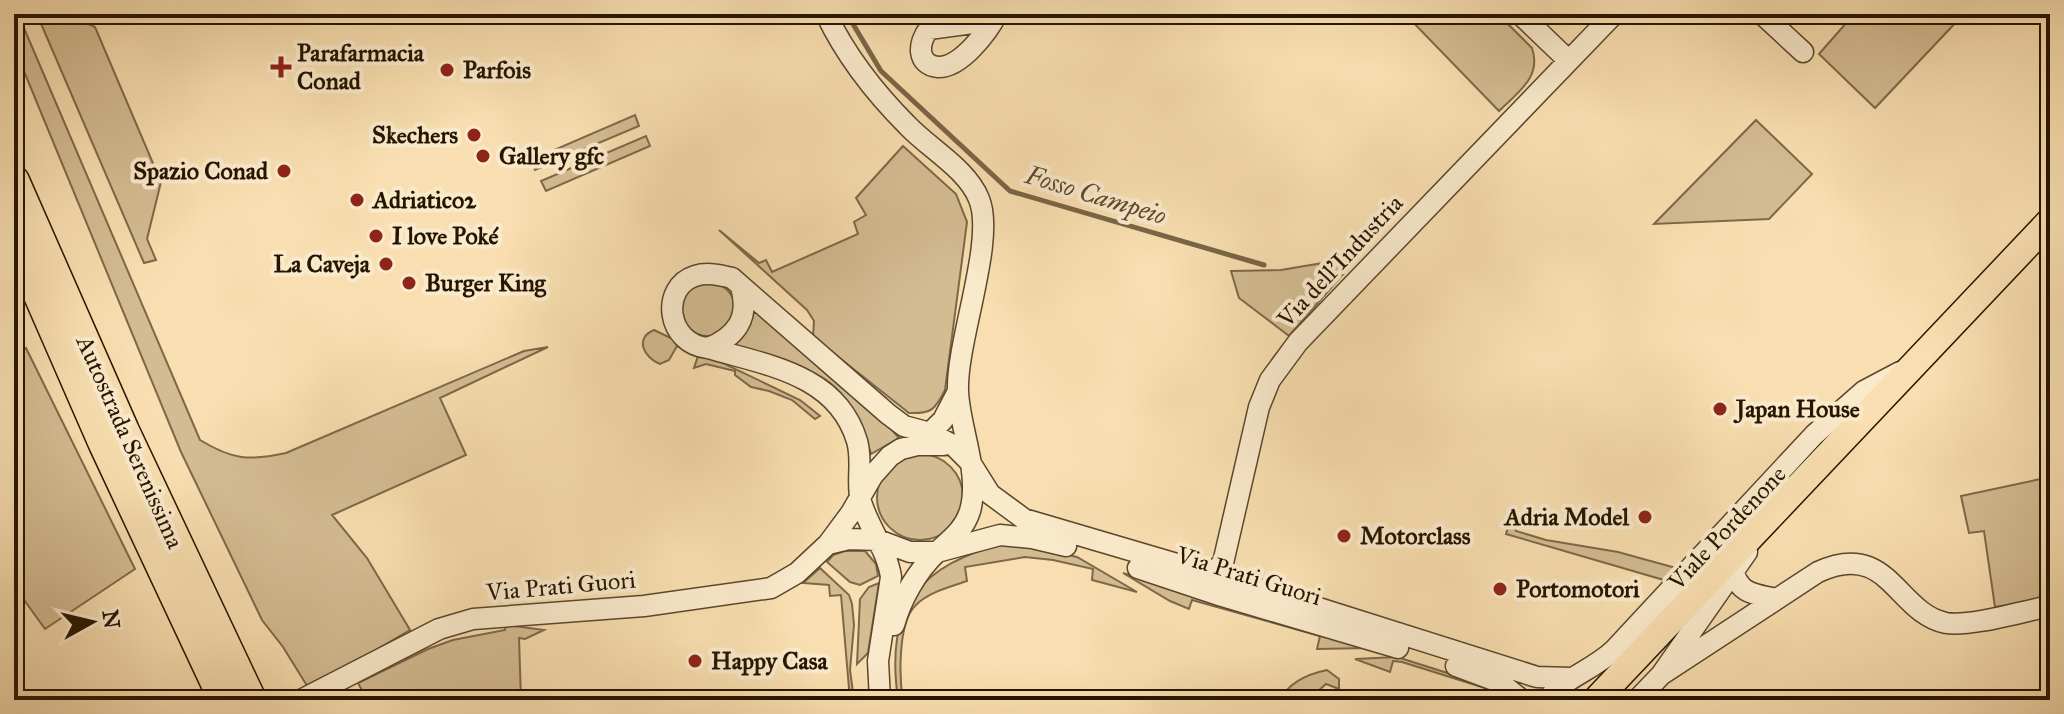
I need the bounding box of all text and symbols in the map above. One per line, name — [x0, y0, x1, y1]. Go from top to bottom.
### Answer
place label: Parafarmacia Conad — [297, 38, 425, 96]
place label: Parfois — [463, 55, 531, 85]
marker: Parafarmacia Conad — [272, 58, 290, 76]
marker: Parfois — [438, 61, 456, 79]
place label: Skechers — [372, 120, 458, 150]
marker: Skechers — [465, 126, 483, 144]
place label: Gallery gfc — [499, 141, 604, 171]
marker: Gallery gfc — [474, 147, 492, 165]
place label: Spazio Conad — [133, 156, 269, 186]
water label: Fosso Campeio — [1020, 158, 1170, 233]
marker: Spazio Conad — [275, 162, 293, 180]
place label: Adriatico2 — [371, 185, 477, 215]
street label: Via dell'Industria — [1270, 188, 1410, 334]
marker: Adriatico2 — [348, 191, 366, 209]
place label: I love Poké — [392, 221, 500, 251]
marker: I love Poké — [367, 227, 385, 245]
place label: La Caveja — [273, 249, 371, 279]
marker: La Caveja — [377, 255, 395, 273]
place label: Burger King — [425, 268, 547, 298]
marker: Burger King — [400, 274, 418, 292]
street label: Autostrada Serenissima — [69, 330, 191, 554]
place label: Japan House — [1733, 394, 1860, 424]
marker: Japan House — [1711, 400, 1729, 418]
street label: Viale Pordenone — [1661, 459, 1792, 597]
place label: Adria Model — [1503, 502, 1630, 532]
marker: Adria Model — [1636, 508, 1654, 526]
place label: Motorclass — [1360, 521, 1471, 551]
marker: Motorclass — [1335, 527, 1353, 545]
street label: Via Prati Guori — [1172, 539, 1325, 612]
street label: Via Prati Guori — [484, 564, 637, 608]
place label: Portomotori — [1516, 574, 1640, 604]
marker: Portomotori — [1491, 580, 1509, 598]
north arrow — [52, 582, 132, 662]
text: N — [97, 608, 126, 631]
place label: Happy Casa — [711, 646, 828, 676]
marker: Happy Casa — [686, 652, 704, 670]

